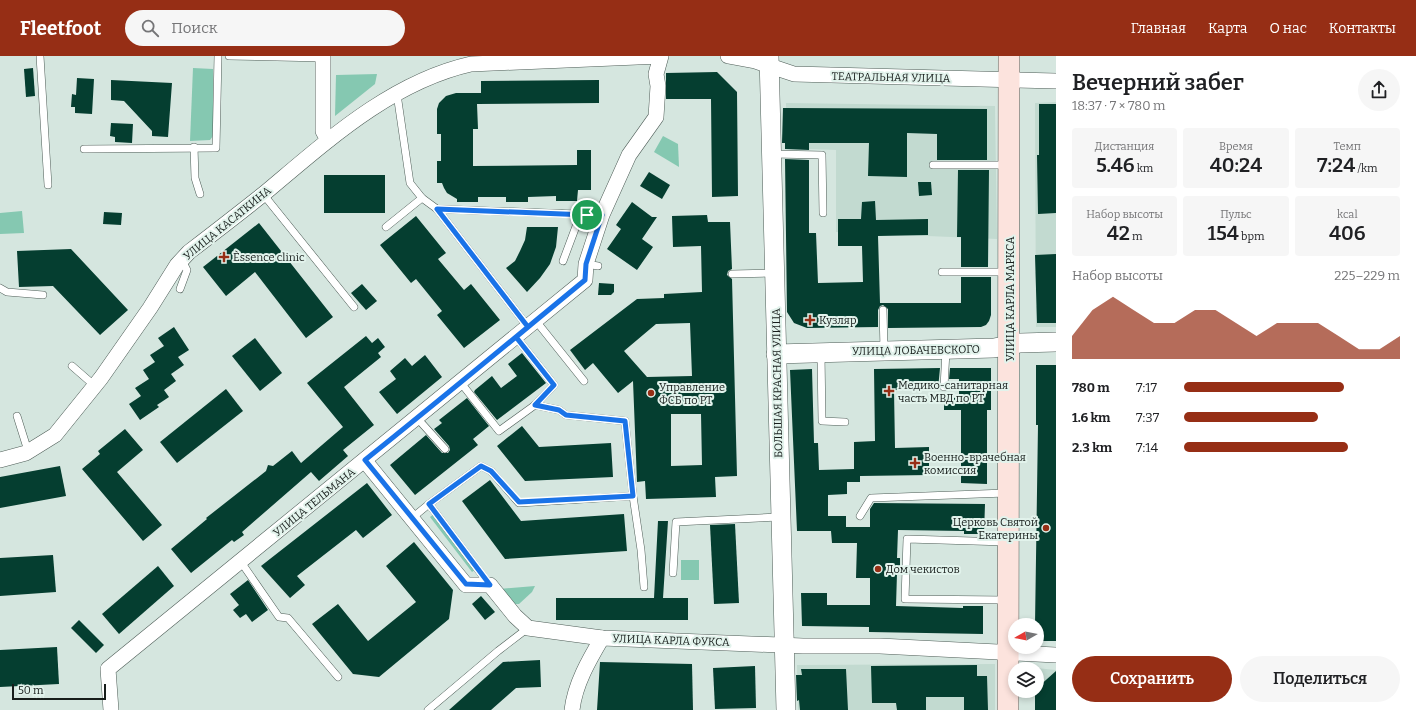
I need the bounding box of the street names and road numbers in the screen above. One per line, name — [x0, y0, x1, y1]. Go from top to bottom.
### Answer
street label: ТЕАТРАЛЬНАЯ УЛИЦА — [831, 70, 951, 85]
street label: УЛИЦА КАСАТКИНА — [181, 184, 274, 263]
street label: УЛИЦА КАРЛА МАРКСА — [1004, 236, 1017, 362]
street label: БОЛЬШАЯ КРАСНАЯ УЛИЦА — [770, 308, 785, 458]
street label: УЛИЦА ЛОБАЧЕВСКОГО — [852, 343, 980, 358]
street label: УЛИЦА ТЕЛЬМАНА — [271, 465, 358, 539]
street label: УЛИЦА КАРЛА ФУКСА — [612, 632, 730, 649]

